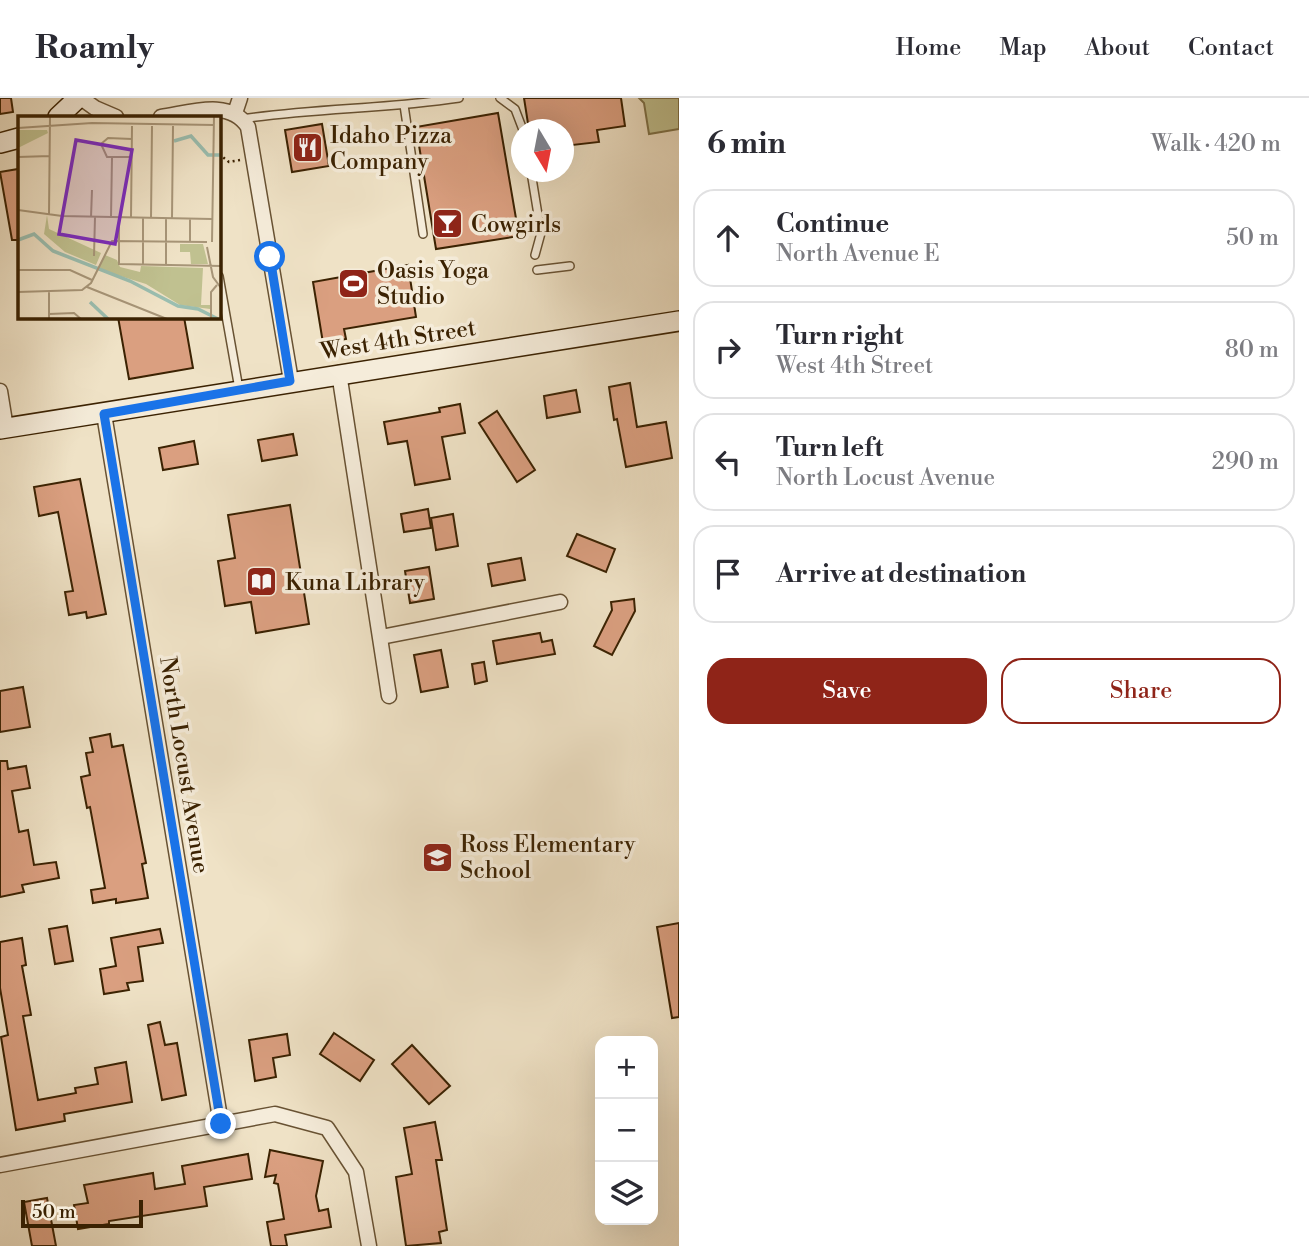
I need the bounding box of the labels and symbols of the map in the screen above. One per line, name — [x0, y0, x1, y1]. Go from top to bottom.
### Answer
inset map — [18, 116, 220, 318]
north arrow — [511, 119, 574, 182]
place label: Idaho Pizza Company — [330, 122, 452, 176]
restaurant icon: Idaho Pizza Company — [290, 131, 324, 165]
bar icon: Cowgirls — [431, 207, 465, 241]
place label: Cowgirls — [471, 211, 561, 239]
route start — [254, 241, 285, 272]
place label: Oasis Yoga Studio — [377, 257, 489, 311]
sports icon: Oasis Yoga Studio — [337, 266, 371, 300]
street label: West 4th Street — [317, 314, 478, 366]
library icon: Kuna Library — [245, 565, 279, 599]
place label: Kuna Library — [285, 569, 426, 597]
street label: North Locust Avenue — [153, 655, 215, 876]
place label: Ross Elementary School — [460, 831, 636, 885]
school or university icon: Ross Elementary School — [420, 840, 454, 874]
route end — [205, 1108, 236, 1139]
scale bar — [21, 1197, 144, 1229]

